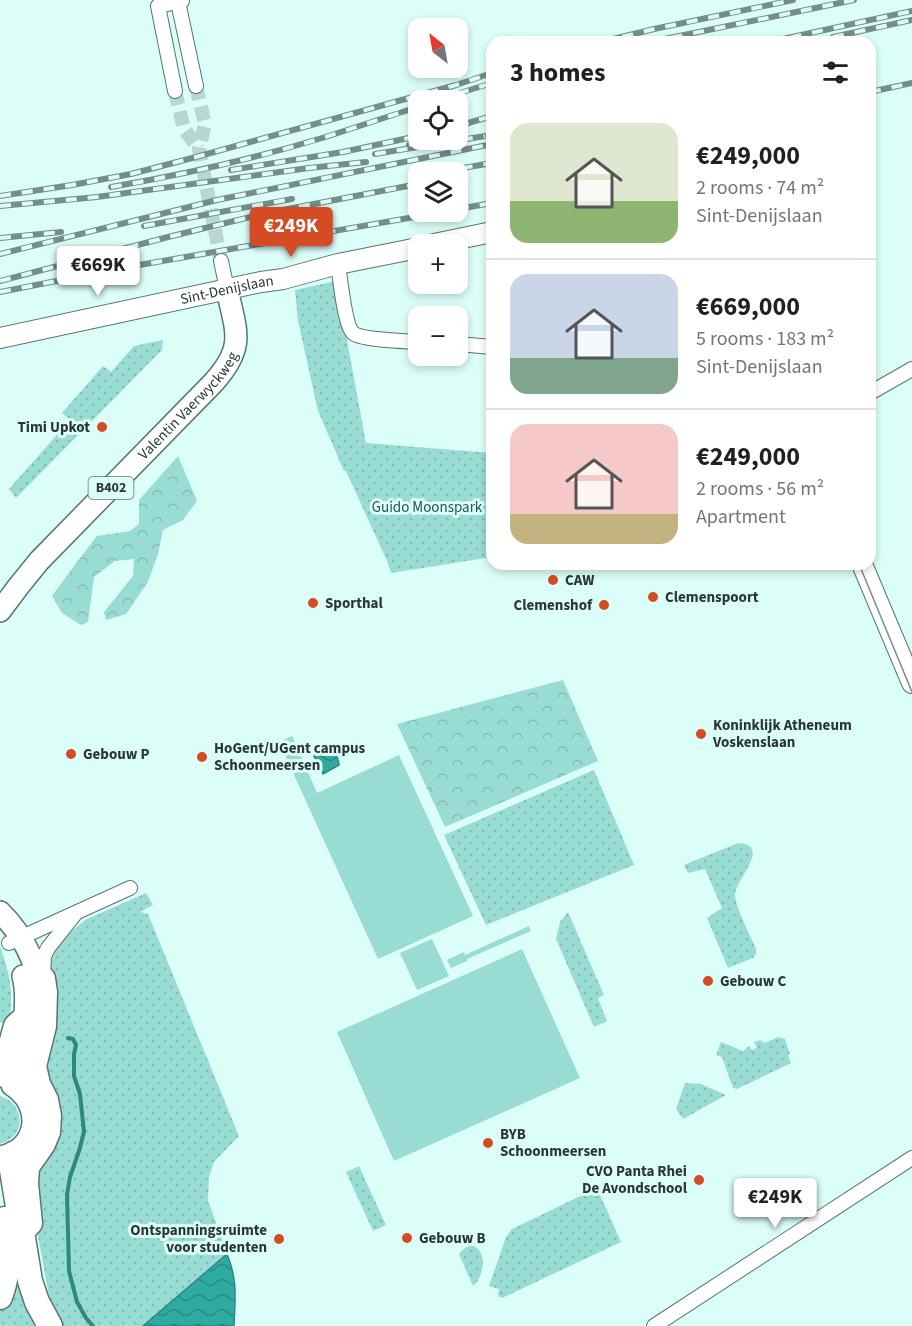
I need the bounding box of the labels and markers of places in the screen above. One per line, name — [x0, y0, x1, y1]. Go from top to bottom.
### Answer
pin: €249K — [249, 207, 333, 258]
pin: €669K — [56, 246, 140, 297]
place label: Timi Upkot — [17, 417, 90, 438]
marker: Timi Upkot — [95, 420, 109, 434]
place label: CAW — [565, 570, 595, 591]
marker: CAW — [546, 573, 560, 587]
place label: Clemenspoort — [665, 587, 759, 608]
marker: Clemenspoort — [646, 590, 660, 604]
place label: Sporthal — [325, 593, 383, 614]
place label: Clemenshof — [513, 595, 593, 616]
marker: Sporthal — [306, 596, 320, 610]
marker: Clemenshof — [597, 598, 611, 612]
place label: Koninklijk Atheneum Voskenslaan — [712, 715, 852, 753]
marker: Koninklijk Atheneum Voskenslaan — [694, 727, 708, 741]
place label: HoGent/UGent campus Schoonmeersen — [214, 738, 366, 776]
place label: Gebouw P — [83, 744, 149, 765]
marker: Gebouw P — [64, 747, 78, 761]
marker: HoGent/UGent campus Schoonmeersen — [195, 750, 209, 764]
place label: Gebouw C — [720, 971, 786, 992]
marker: Gebouw C — [701, 974, 715, 988]
place label: BYB Schoonmeersen — [500, 1124, 606, 1162]
marker: BYB Schoonmeersen — [481, 1136, 495, 1150]
place label: CVO Panta Rhei De Avondschool — [582, 1161, 688, 1199]
marker: CVO Panta Rhei De Avondschool — [692, 1173, 706, 1187]
pin: €249K — [733, 1178, 817, 1229]
place label: Ontspanningsruimte voor studenten — [130, 1220, 267, 1258]
place label: Gebouw B — [419, 1228, 486, 1249]
marker: Gebouw B — [400, 1231, 414, 1245]
marker: Ontspanningsruimte voor studenten — [272, 1232, 286, 1246]

